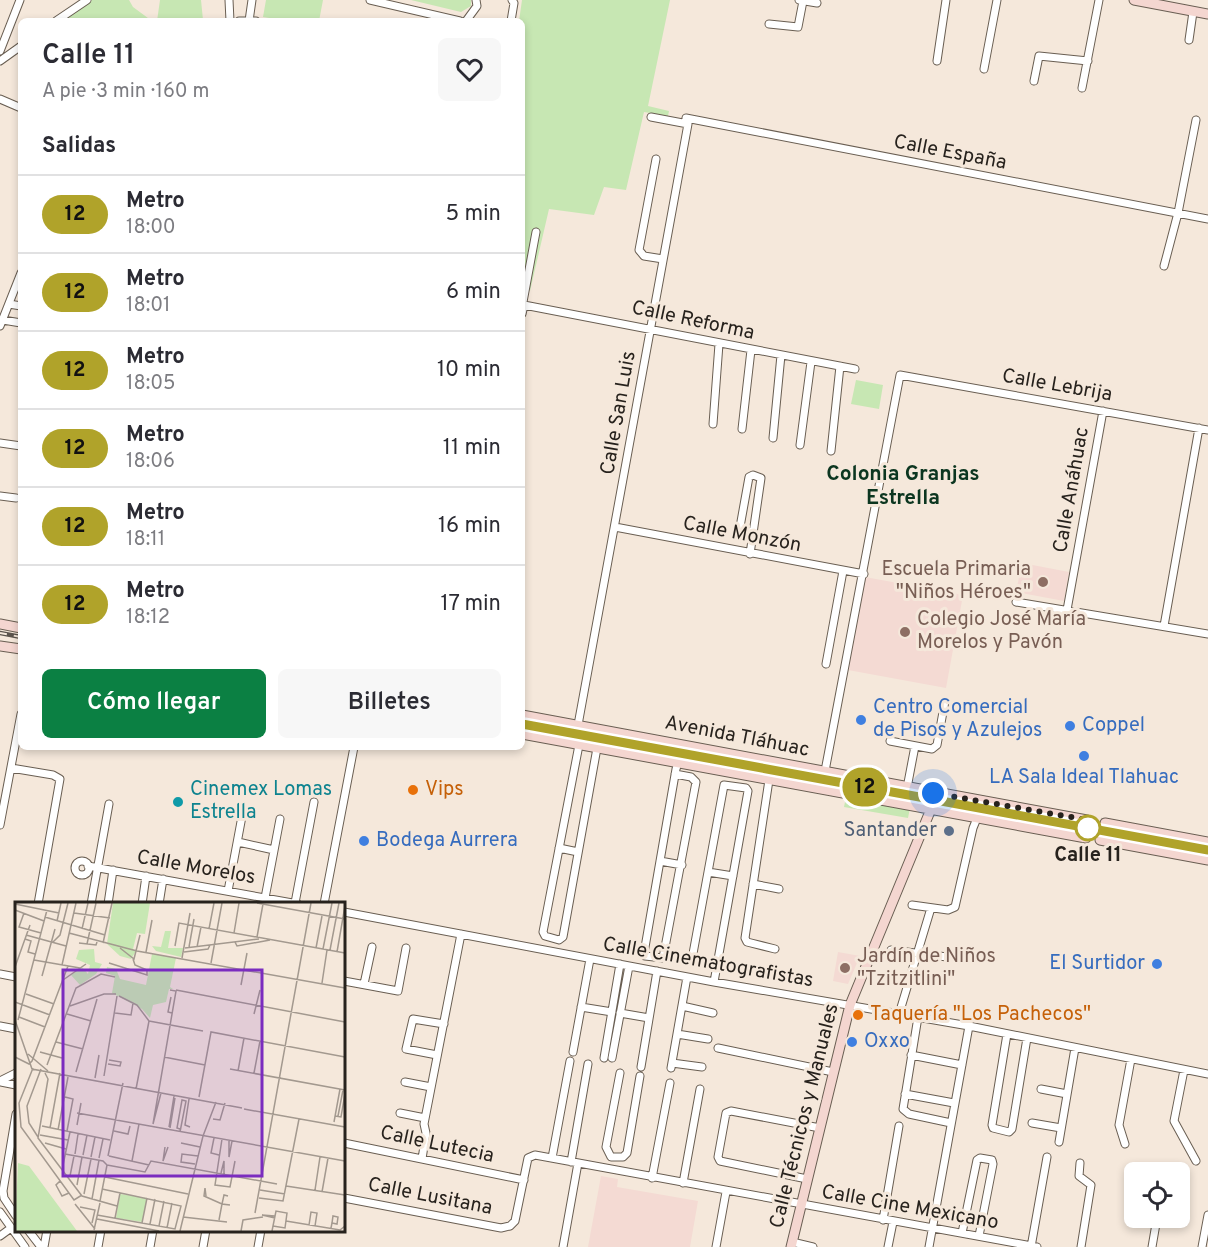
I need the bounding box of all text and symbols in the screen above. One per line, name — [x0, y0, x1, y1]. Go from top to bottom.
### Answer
text: Calle 11 — [42, 38, 135, 74]
button: heart — [438, 38, 501, 101]
text: A pie · 3 min · 160 m — [42, 79, 209, 105]
street label: Calle España — [891, 129, 1009, 177]
text: Salidas — [42, 133, 116, 160]
text: Metro — [126, 188, 185, 215]
text: 12 — [64, 201, 86, 228]
text: 5 min — [446, 201, 501, 228]
text: 18:00 — [126, 215, 176, 241]
text: Metro — [126, 266, 185, 293]
text: 12 — [64, 279, 86, 306]
text: 6 min — [446, 279, 501, 306]
text: 18:01 — [126, 293, 170, 319]
street label: Calle Reforma — [629, 295, 757, 347]
text: Metro — [126, 344, 185, 371]
street label: Calle San Luis — [595, 349, 643, 477]
text: 12 — [64, 357, 86, 384]
text: 10 min — [437, 357, 501, 384]
street label: Calle Lebrija — [1000, 364, 1114, 408]
text: 18:05 — [126, 371, 175, 397]
text: Metro — [126, 422, 185, 449]
street label: Calle Anáhuac — [1048, 425, 1096, 555]
text: 12 — [64, 435, 86, 462]
text: 11 min — [443, 435, 501, 462]
text: 18:06 — [126, 449, 175, 475]
district label: Colonia Granjas Estrella — [826, 461, 980, 512]
text: Metro — [126, 500, 185, 527]
street label: Calle Monzón — [681, 511, 803, 559]
text: 12 — [64, 513, 86, 540]
text: 16 min — [438, 513, 501, 540]
text: 18:11 — [126, 527, 165, 553]
place label: Escuela Primaria "Niños Héroes" — [882, 557, 1031, 606]
marker: Escuela Primaria "Niños Héroes" — [1036, 575, 1050, 589]
text: Metro — [126, 578, 185, 605]
text: 12 — [64, 591, 86, 618]
text: 17 min — [441, 591, 501, 618]
text: 18:12 — [126, 605, 170, 631]
place label: Colegio José María Morelos y Pavón — [917, 607, 1086, 656]
marker: Colegio José María Morelos y Pavón — [898, 625, 912, 639]
button: Cómo llegar — [42, 669, 266, 738]
button: Billetes — [278, 669, 501, 738]
place label: Centro Comercial de Pisos y Azulejos — [873, 695, 1042, 744]
street label: Avenida Tláhuac — [663, 710, 811, 764]
marker: Centro Comercial de Pisos y Azulejos — [854, 713, 868, 727]
place label: Coppel — [1082, 713, 1145, 739]
marker: Coppel — [1063, 719, 1077, 733]
marker: LA Sala Ideal Tlahuac — [1077, 749, 1091, 763]
place label: LA Sala Ideal Tlahuac — [989, 765, 1179, 791]
line badge: 12 — [838, 768, 892, 806]
text: 12 — [854, 774, 876, 801]
place label: Cinemex Lomas Estrella — [190, 777, 332, 826]
place label: Vips — [425, 777, 464, 803]
your location — [918, 778, 948, 808]
marker: Vips — [406, 783, 420, 797]
marker: Cinemex Lomas Estrella — [171, 795, 185, 809]
marker: Calle 11 — [1075, 815, 1101, 841]
place label: Santander — [844, 818, 937, 844]
marker: Santander — [942, 824, 956, 838]
place label: Bodega Aurrera — [376, 828, 518, 854]
marker: Bodega Aurrera — [357, 834, 371, 848]
place label: Calle 11 — [1054, 843, 1122, 869]
street label: Calle Morelos — [135, 845, 257, 891]
inset map — [15, 902, 345, 1232]
street label: Calle Cinematografistas — [601, 932, 815, 994]
place label: Jardín de Niños "Tzitzitlini" — [857, 944, 996, 993]
place label: El Surtidor — [1049, 951, 1145, 977]
marker: El Surtidor — [1150, 957, 1164, 971]
marker: Jardín de Niños "Tzitzitlini" — [838, 961, 852, 975]
street label: Calle Técnicos y Manuales — [764, 1001, 846, 1231]
place label: Taquería "Los Pachecos" — [870, 1002, 1091, 1028]
marker: Taquería "Los Pachecos" — [851, 1008, 865, 1022]
place label: Oxxo — [864, 1029, 910, 1055]
marker: Oxxo — [845, 1035, 859, 1049]
street label: Calle Lutecia — [378, 1120, 496, 1170]
map controls — [1124, 1162, 1190, 1228]
button: locate — [1124, 1162, 1190, 1228]
street label: Calle Lusitana — [366, 1172, 494, 1222]
street label: Calle Cine Mexicano — [819, 1180, 1001, 1236]

